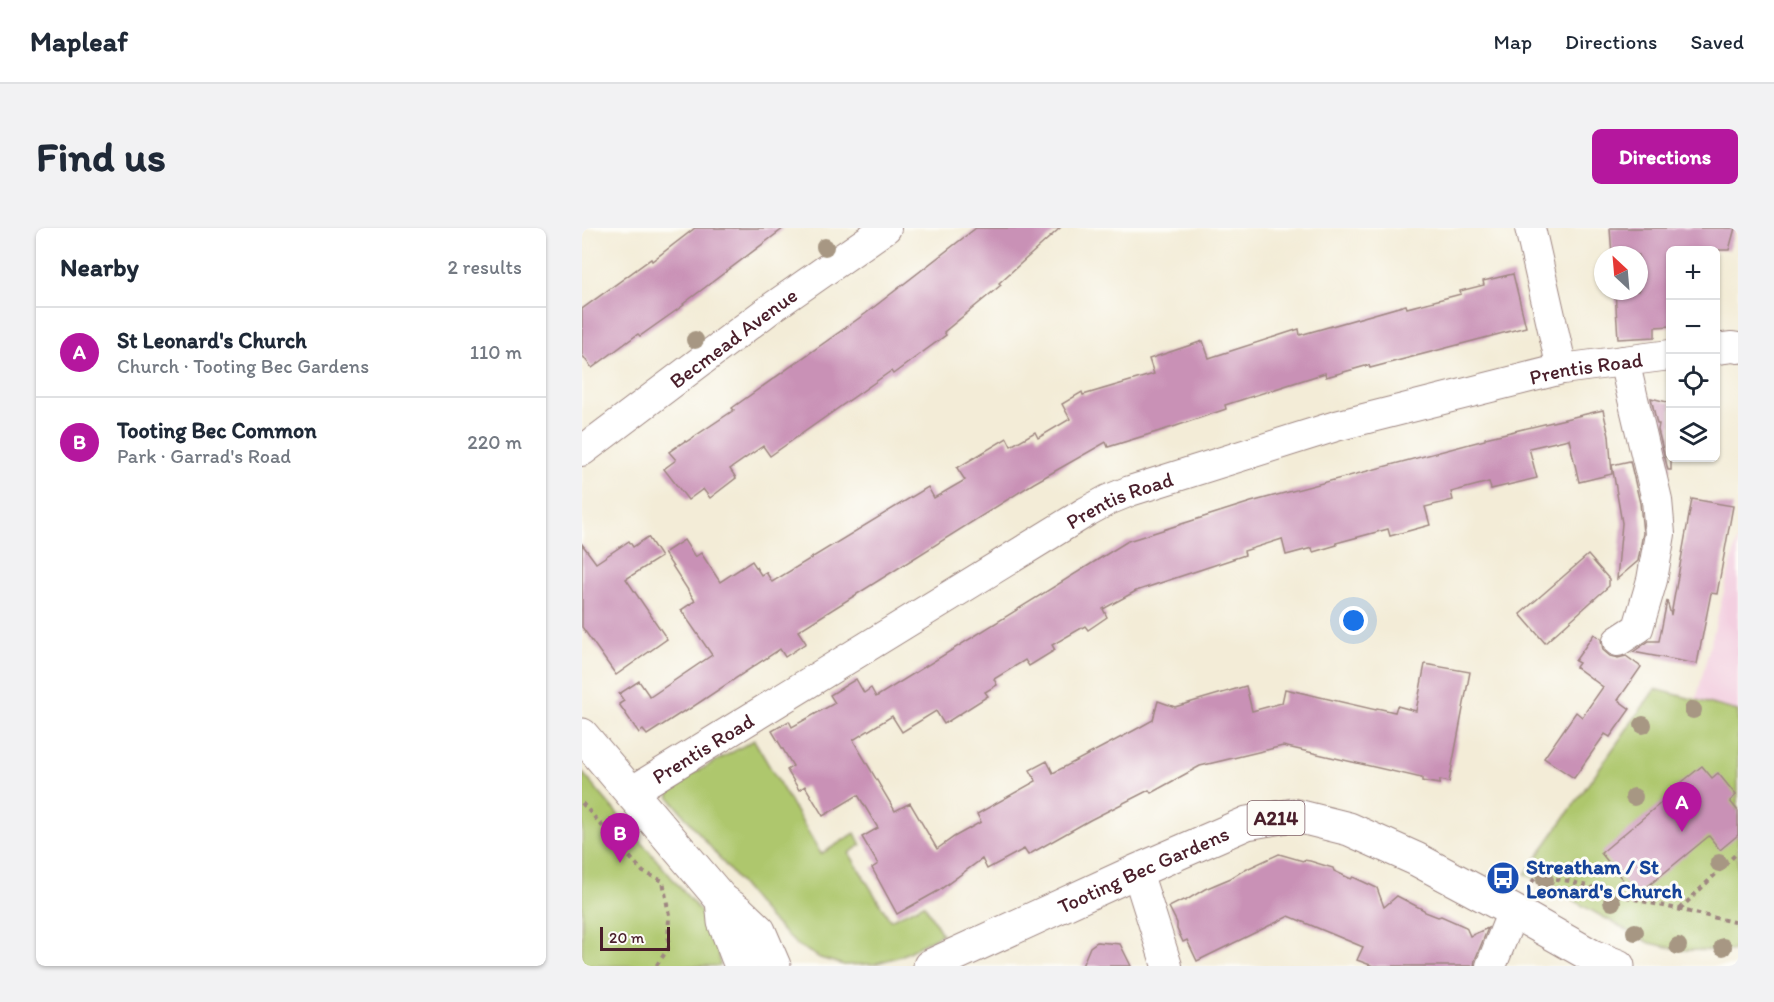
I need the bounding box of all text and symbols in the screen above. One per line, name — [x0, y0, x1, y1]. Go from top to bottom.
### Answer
text: Mapleaf — [30, 24, 128, 58]
text: Map — [1494, 29, 1532, 54]
text: Directions — [1565, 29, 1657, 54]
text: Saved — [1690, 29, 1744, 54]
button: Directions — [1592, 129, 1738, 184]
text: Find us — [36, 131, 166, 182]
north arrow — [1594, 246, 1648, 300]
map controls — [1666, 246, 1720, 462]
button: + — [1666, 246, 1720, 300]
text: Nearby — [60, 251, 139, 283]
text: 2 results — [448, 255, 522, 279]
street label: Becmead Avenue — [664, 282, 802, 393]
button: − — [1666, 300, 1720, 354]
text: St Leonard's Church — [117, 327, 307, 354]
text: A — [73, 340, 86, 364]
text: 110 m — [470, 340, 522, 364]
street label: Prentis Road — [1527, 346, 1644, 389]
text: Church · Tooting Bec Gardens — [117, 354, 369, 378]
button: locate — [1666, 354, 1720, 408]
button: layers — [1666, 408, 1720, 462]
text: Tooting Bec Common — [117, 417, 317, 444]
text: B — [73, 430, 86, 454]
text: 220 m — [467, 430, 522, 454]
text: Park · Garrad's Road — [117, 444, 291, 468]
street label: Prentis Road — [1061, 466, 1176, 534]
your location — [1339, 606, 1368, 635]
street label: Prentis Road — [647, 707, 758, 789]
pin: A — [1662, 782, 1702, 832]
road number: A214 — [1248, 801, 1304, 835]
pin: B — [600, 814, 639, 863]
street label: Tooting Bec Gardens — [1053, 820, 1232, 918]
place label: Streatham / St Leonard's Church — [1526, 854, 1682, 903]
bus stop icon: Streatham / St Leonard's Church — [1485, 860, 1521, 896]
scale bar — [600, 924, 670, 952]
text: 20 m — [609, 928, 644, 947]

